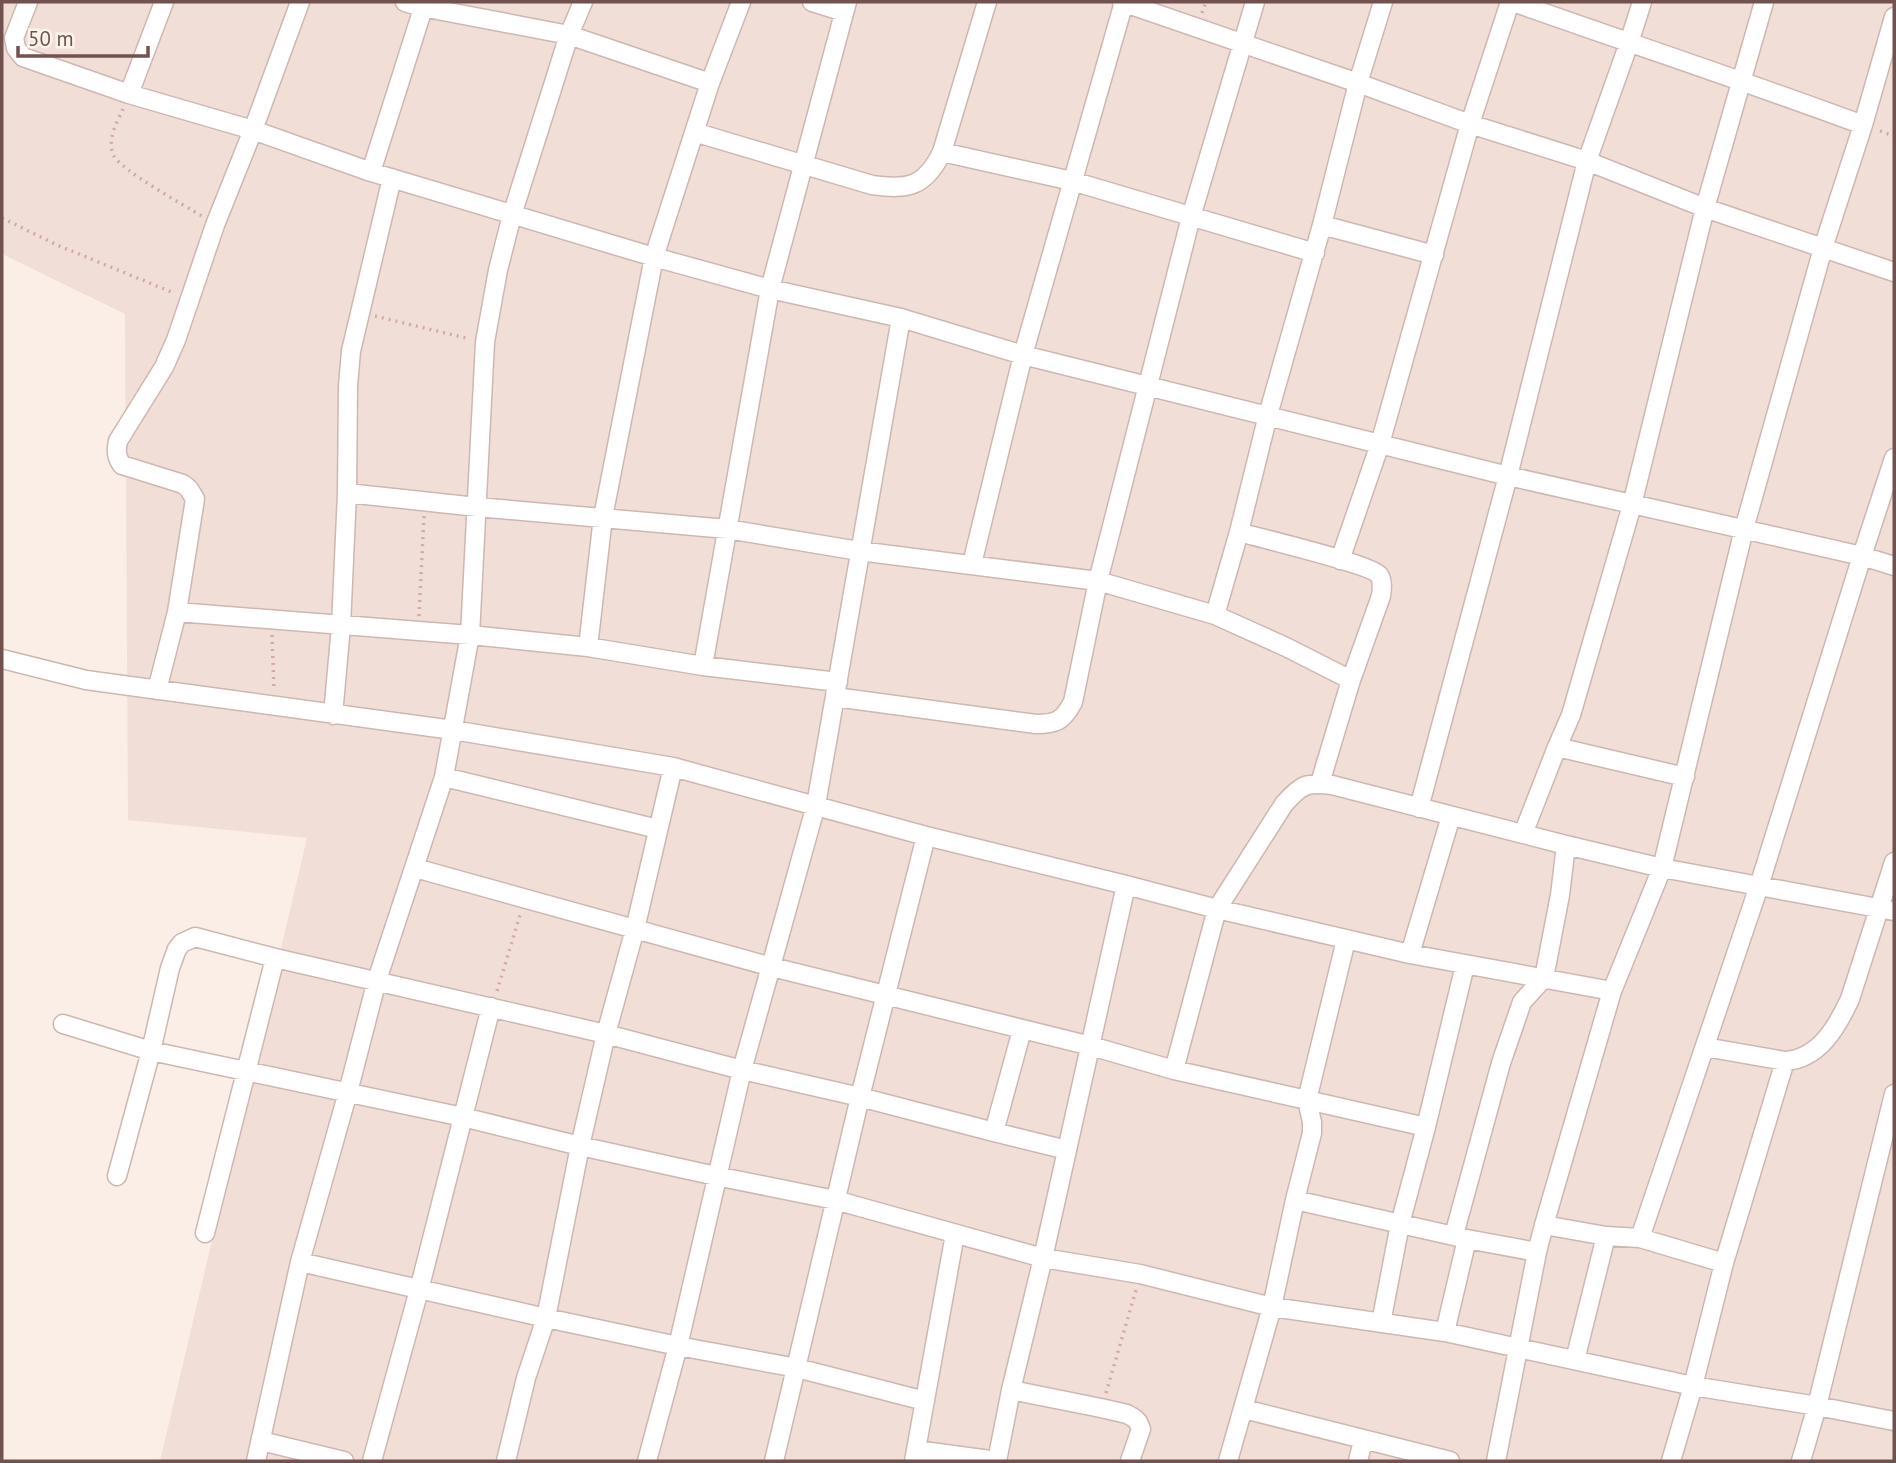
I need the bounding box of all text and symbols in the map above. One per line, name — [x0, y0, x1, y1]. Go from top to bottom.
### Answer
scale bar — [18, 14, 147, 58]
text: 50 m — [28, 25, 74, 52]

